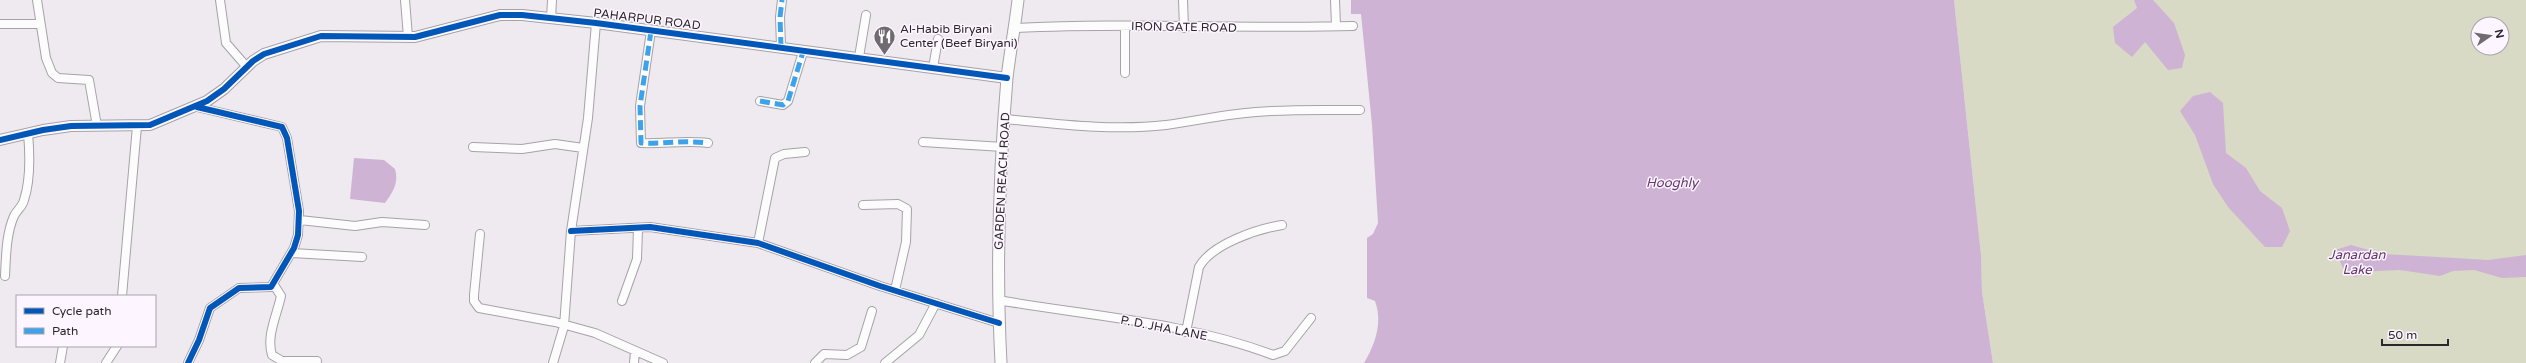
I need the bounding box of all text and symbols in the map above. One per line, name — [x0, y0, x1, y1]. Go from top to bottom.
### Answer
street label: PAHARPUR ROAD — [593, 5, 701, 33]
north arrow — [2470, 16, 2510, 56]
street label: IRON GATE ROAD — [1131, 19, 1237, 35]
place label: Al-Habib Biryani Center (Beef Biryani) — [900, 22, 1018, 50]
restaurant icon: Al-Habib Biryani Center (Beef Biryani) — [871, 23, 897, 56]
text: N — [2492, 28, 2507, 40]
street label: GARDEN REACH ROAD — [991, 112, 1013, 250]
water label: Hooghly — [1646, 175, 1700, 191]
water label: Janardan Lake — [2329, 247, 2386, 278]
legend — [16, 295, 156, 347]
text: Cycle path — [52, 304, 111, 318]
street label: P. D. JHA LANE — [1119, 313, 1209, 343]
scale bar — [2382, 321, 2448, 347]
text: Path — [52, 324, 78, 338]
text: 50 m — [2388, 328, 2417, 342]

